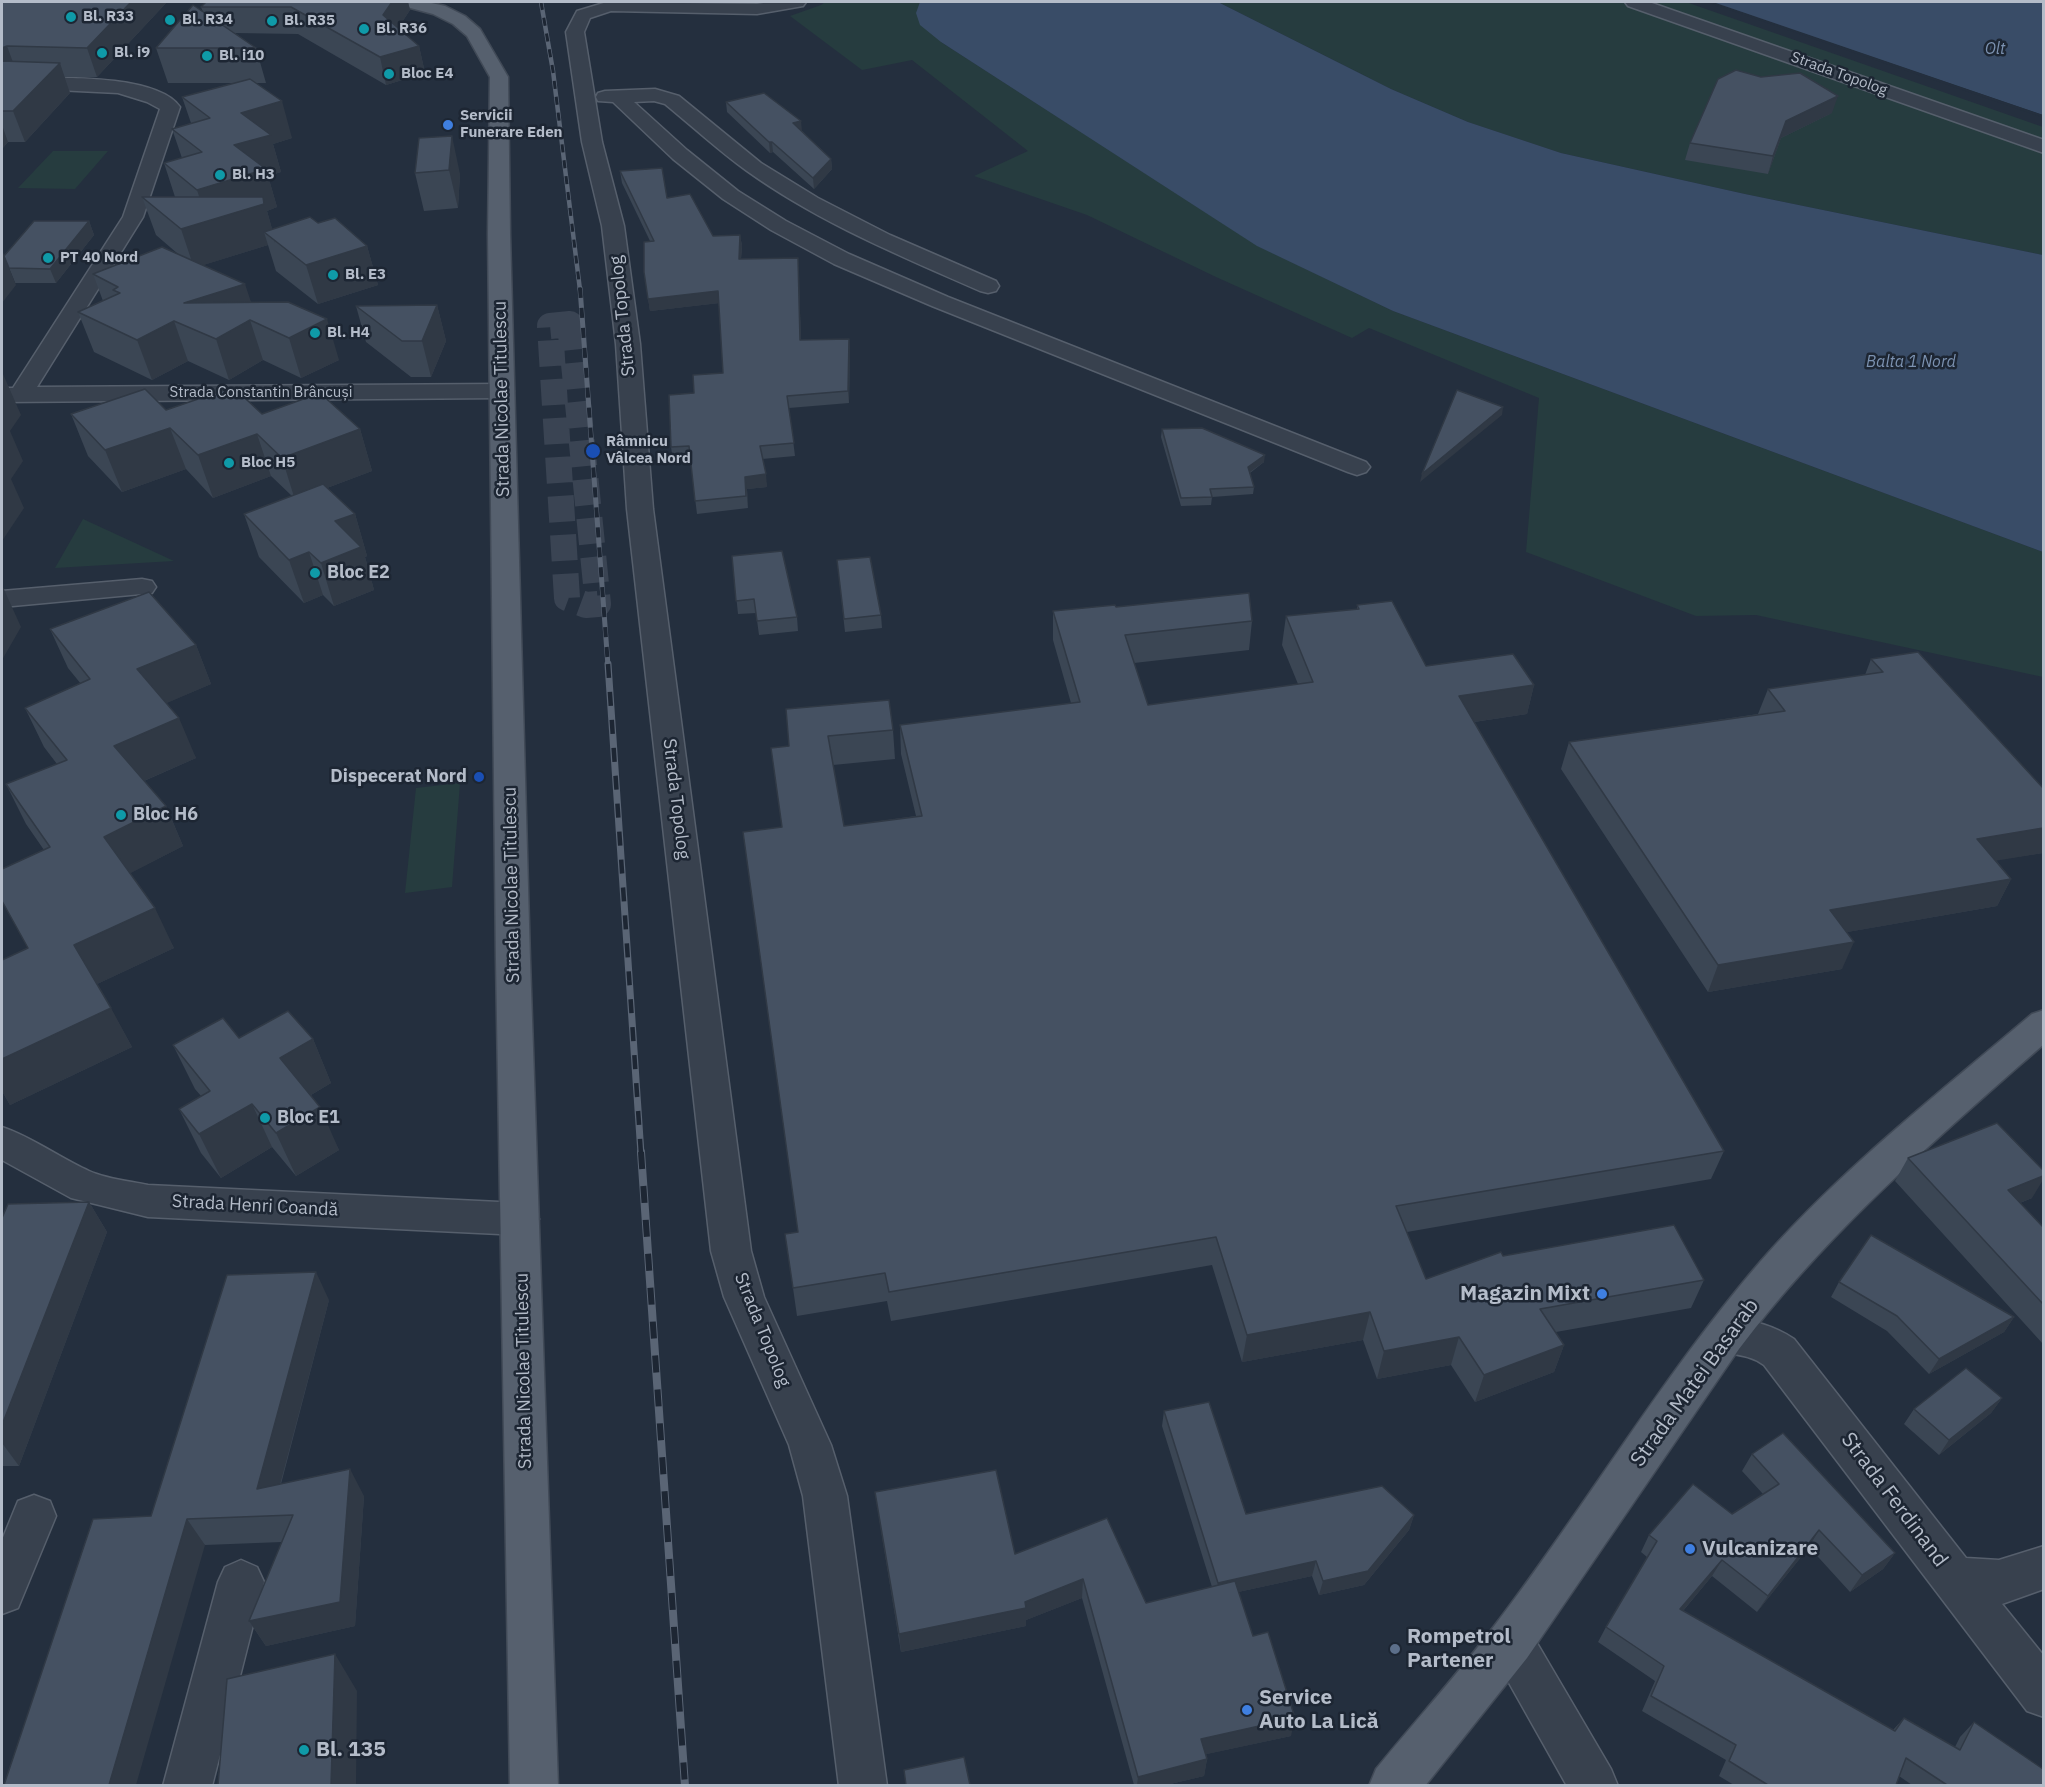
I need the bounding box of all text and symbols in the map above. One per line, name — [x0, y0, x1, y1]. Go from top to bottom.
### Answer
place label: Bl. R33 — [83, 8, 134, 26]
marker: Bl. R33 — [64, 10, 78, 24]
place label: Bl. R34 — [182, 11, 233, 29]
place label: Bl. R35 — [284, 12, 335, 30]
marker: Bl. R34 — [163, 13, 177, 27]
marker: Bl. R35 — [265, 14, 279, 28]
place label: Bl. R36 — [376, 20, 427, 38]
marker: Bl. R36 — [357, 22, 371, 36]
water label: Olt — [1985, 39, 2005, 59]
place label: Bl. i9 — [114, 44, 150, 62]
marker: Bl. i9 — [95, 46, 109, 60]
place label: Bl. i10 — [219, 47, 264, 65]
street label: Strada Topolog — [1788, 48, 1890, 100]
marker: Bl. i10 — [200, 49, 214, 63]
place label: Bloc E4 — [401, 65, 453, 83]
marker: Bloc E4 — [382, 67, 396, 81]
place label: Servicii Funerare Eden — [460, 107, 562, 142]
marker: Servicii Funerare Eden — [441, 118, 455, 132]
place label: Bl. H3 — [232, 166, 275, 184]
marker: Bl. H3 — [213, 168, 227, 182]
place label: PT 40 Nord — [60, 249, 138, 267]
marker: PT 40 Nord — [41, 251, 55, 265]
street label: Strada Topolog — [606, 254, 640, 378]
place label: Bl. E3 — [345, 266, 386, 284]
marker: Bl. E3 — [326, 268, 340, 282]
street label: Strada Nicolae Titulescu — [489, 301, 515, 497]
place label: Bl. H4 — [327, 324, 370, 342]
marker: Bl. H4 — [308, 326, 322, 340]
water label: Balta 1 Nord — [1866, 352, 1956, 372]
street label: Strada Constantin Brâncuși — [170, 384, 352, 402]
place label: Râmnicu Vâlcea Nord — [606, 433, 691, 468]
marker: Râmnicu Vâlcea Nord — [584, 442, 602, 460]
place label: Bloc H5 — [241, 454, 295, 472]
marker: Bloc H5 — [222, 456, 236, 470]
place label: Bloc E2 — [327, 562, 390, 584]
marker: Bloc E2 — [308, 566, 322, 580]
street label: Strada Topolog — [658, 737, 694, 861]
place label: Dispecerat Nord — [330, 766, 467, 788]
marker: Dispecerat Nord — [472, 770, 486, 784]
street label: Strada Nicolae Titulescu — [499, 787, 525, 983]
place label: Bloc H6 — [133, 804, 198, 826]
marker: Bloc H6 — [114, 808, 128, 822]
place label: Bloc E1 — [277, 1107, 340, 1129]
marker: Bloc E1 — [258, 1111, 272, 1125]
street label: Strada Henri Coandă — [171, 1191, 339, 1221]
street label: Strada Topolog — [729, 1270, 795, 1390]
street label: Strada Nicolae Titulescu — [511, 1273, 537, 1469]
place label: Magazin Mixt — [1460, 1281, 1590, 1307]
marker: Magazin Mixt — [1595, 1287, 1609, 1301]
street label: Strada Matei Basarab — [1626, 1294, 1764, 1472]
street label: Strada Ferdinand — [1835, 1428, 1953, 1572]
place label: Vulcanizare — [1702, 1536, 1818, 1562]
marker: Vulcanizare — [1683, 1542, 1697, 1556]
place label: Rompetrol Partener — [1407, 1624, 1511, 1674]
marker: Rompetrol Partener — [1388, 1642, 1402, 1656]
place label: Service Auto La Lică — [1259, 1685, 1379, 1735]
marker: Service Auto La Lică — [1240, 1703, 1254, 1717]
place label: Bl. 135 — [316, 1737, 386, 1763]
marker: Bl. 135 — [297, 1743, 311, 1757]

